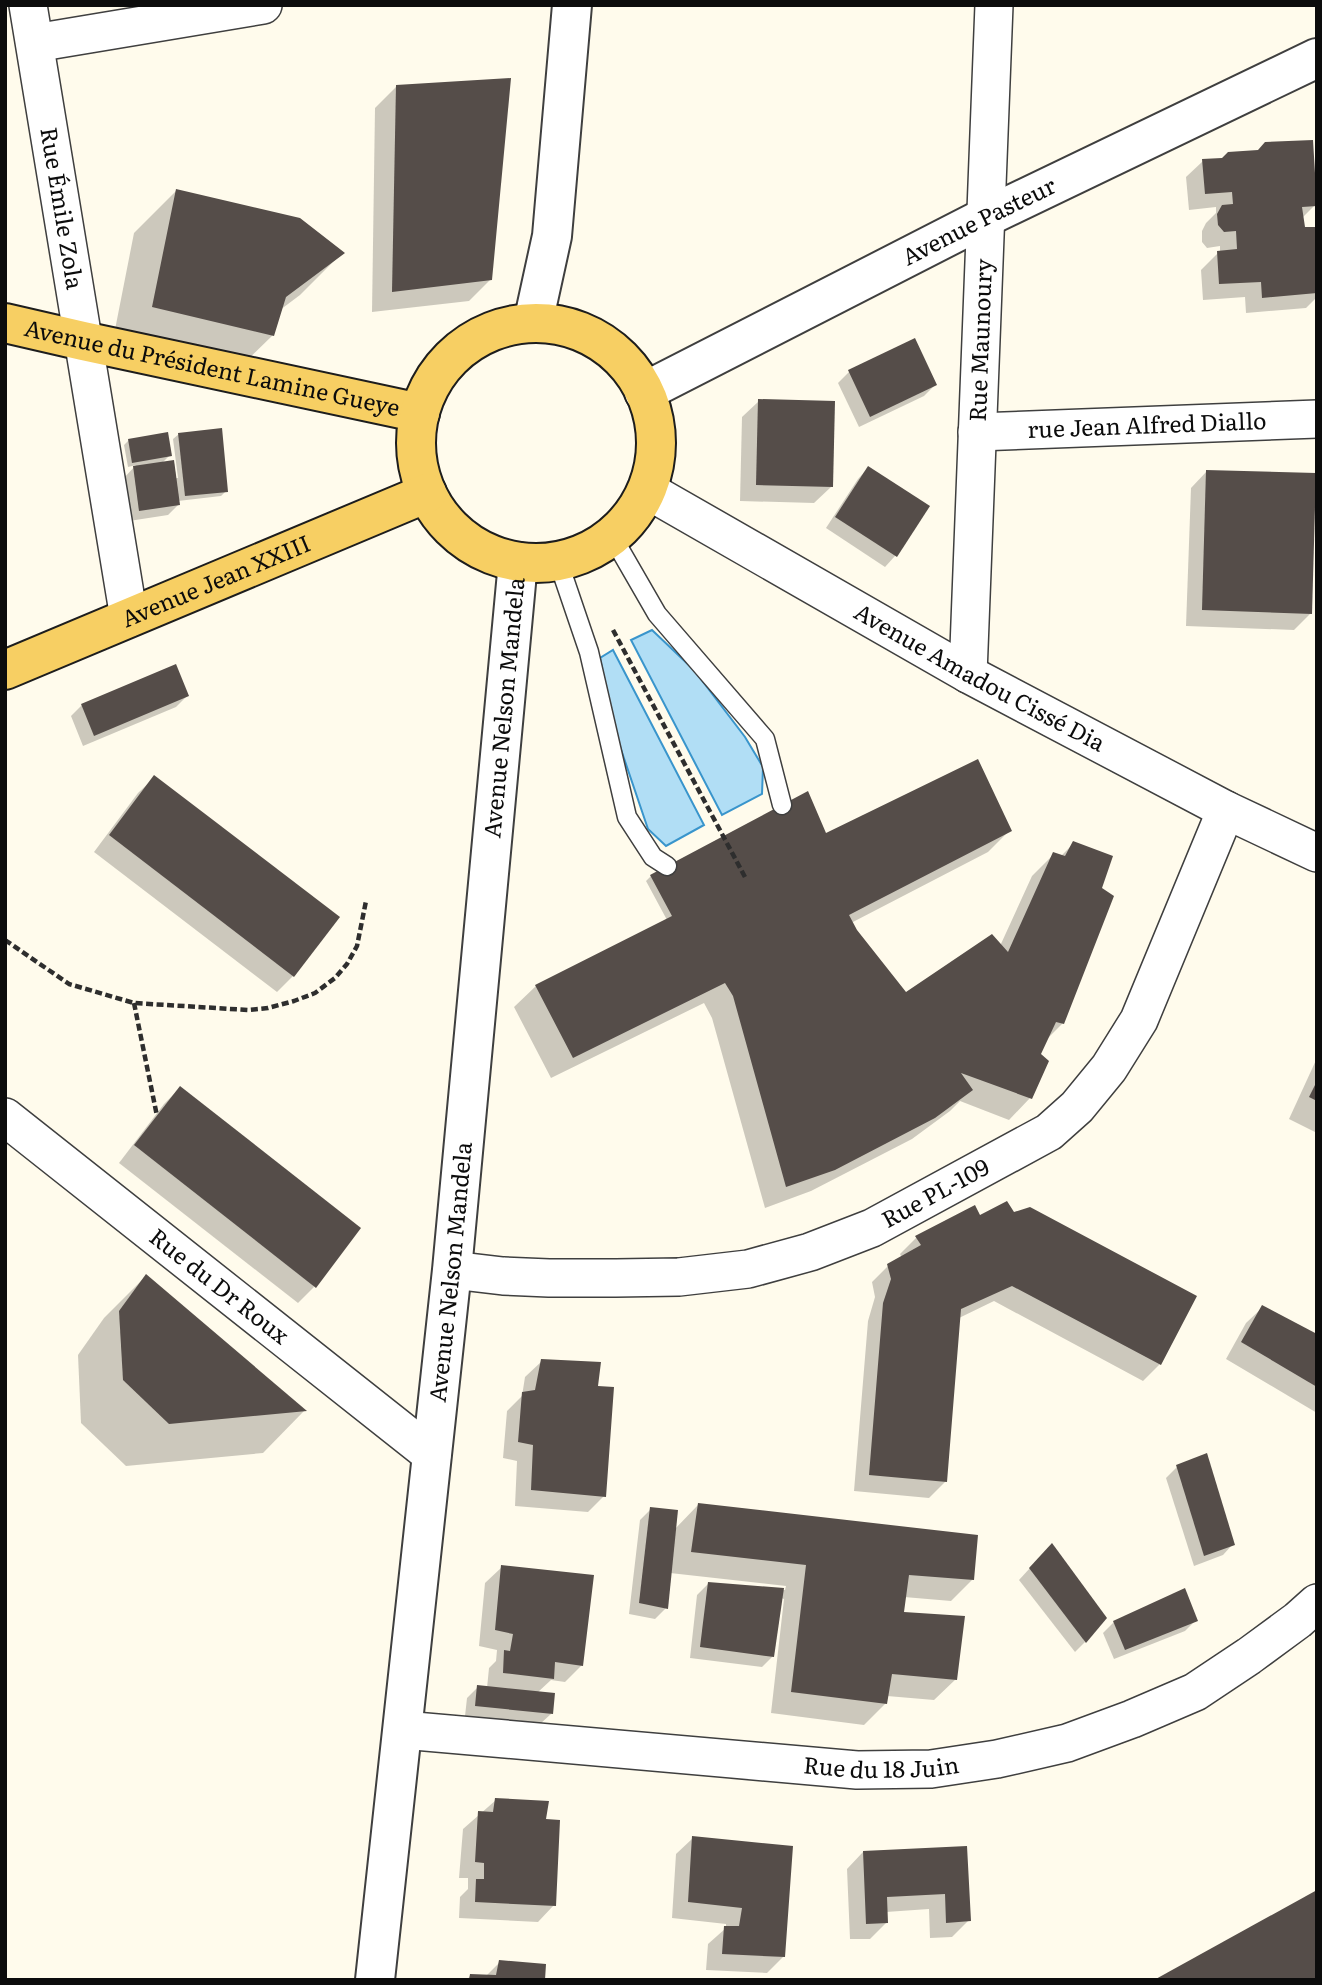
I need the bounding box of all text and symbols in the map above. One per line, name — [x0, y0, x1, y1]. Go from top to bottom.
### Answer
street label: Rue Émile Zola — [33, 124, 94, 292]
street label: Avenue Pasteur — [895, 167, 1061, 272]
street label: Rue Maunoury — [959, 257, 999, 422]
street label: Avenue du Président Lamine Gueye — [22, 309, 403, 423]
street label: rue Jean Alfred Diallo — [1027, 402, 1267, 445]
street label: Avenue Jean XXIII — [116, 525, 315, 634]
street label: Avenue Nelson Mandela — [473, 575, 532, 839]
street label: Avenue Amadou Cissé Dia — [849, 593, 1113, 759]
street label: Avenue Nelson Mandela — [419, 1139, 479, 1404]
street label: Rue PL-109 — [875, 1149, 995, 1235]
street label: Rue du Dr Roux — [143, 1219, 297, 1351]
street label: Rue du 18 Juin — [802, 1746, 961, 1786]

